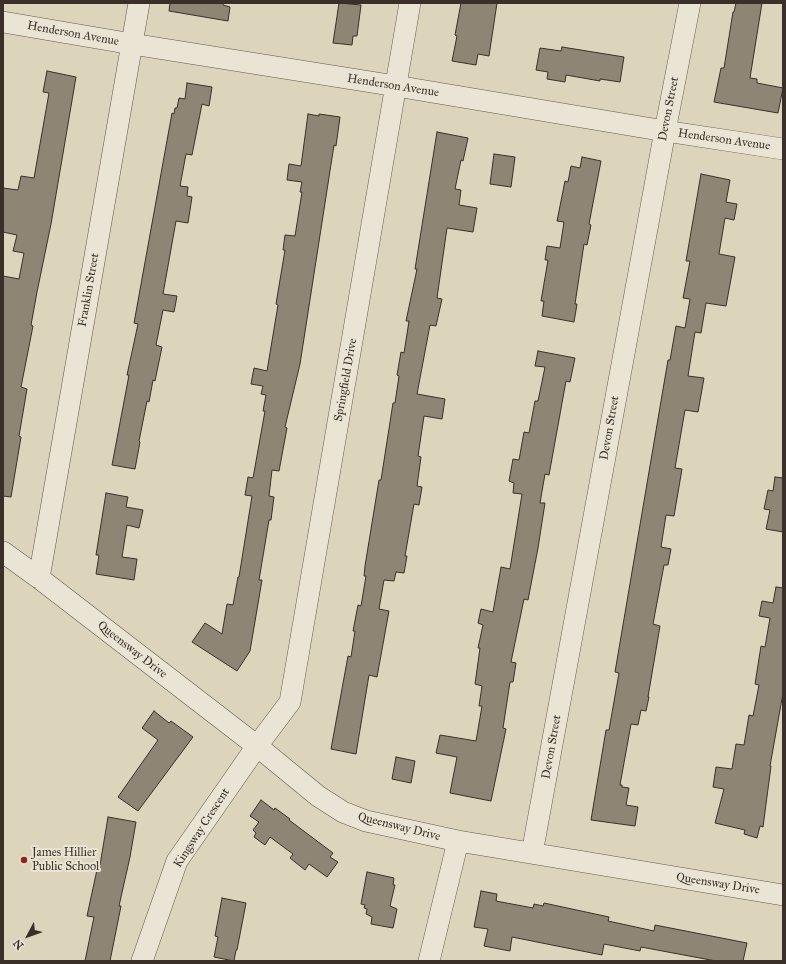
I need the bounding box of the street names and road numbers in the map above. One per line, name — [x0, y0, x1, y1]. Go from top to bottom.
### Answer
street label: Henderson Avenue — [26, 19, 120, 49]
street label: Henderson Avenue — [346, 72, 440, 100]
street label: Devon Street — [656, 76, 682, 142]
street label: Henderson Avenue — [677, 126, 771, 154]
street label: Franklin Street — [75, 252, 103, 328]
street label: Springfield Drive — [332, 337, 360, 423]
street label: Devon Street — [597, 395, 623, 461]
street label: Queensway Drive — [94, 618, 170, 682]
street label: Devon Street — [539, 714, 565, 780]
street label: Kingsway Crescent — [171, 786, 233, 870]
street label: Queensway Drive — [356, 810, 442, 844]
street label: Queensway Drive — [675, 870, 761, 898]

